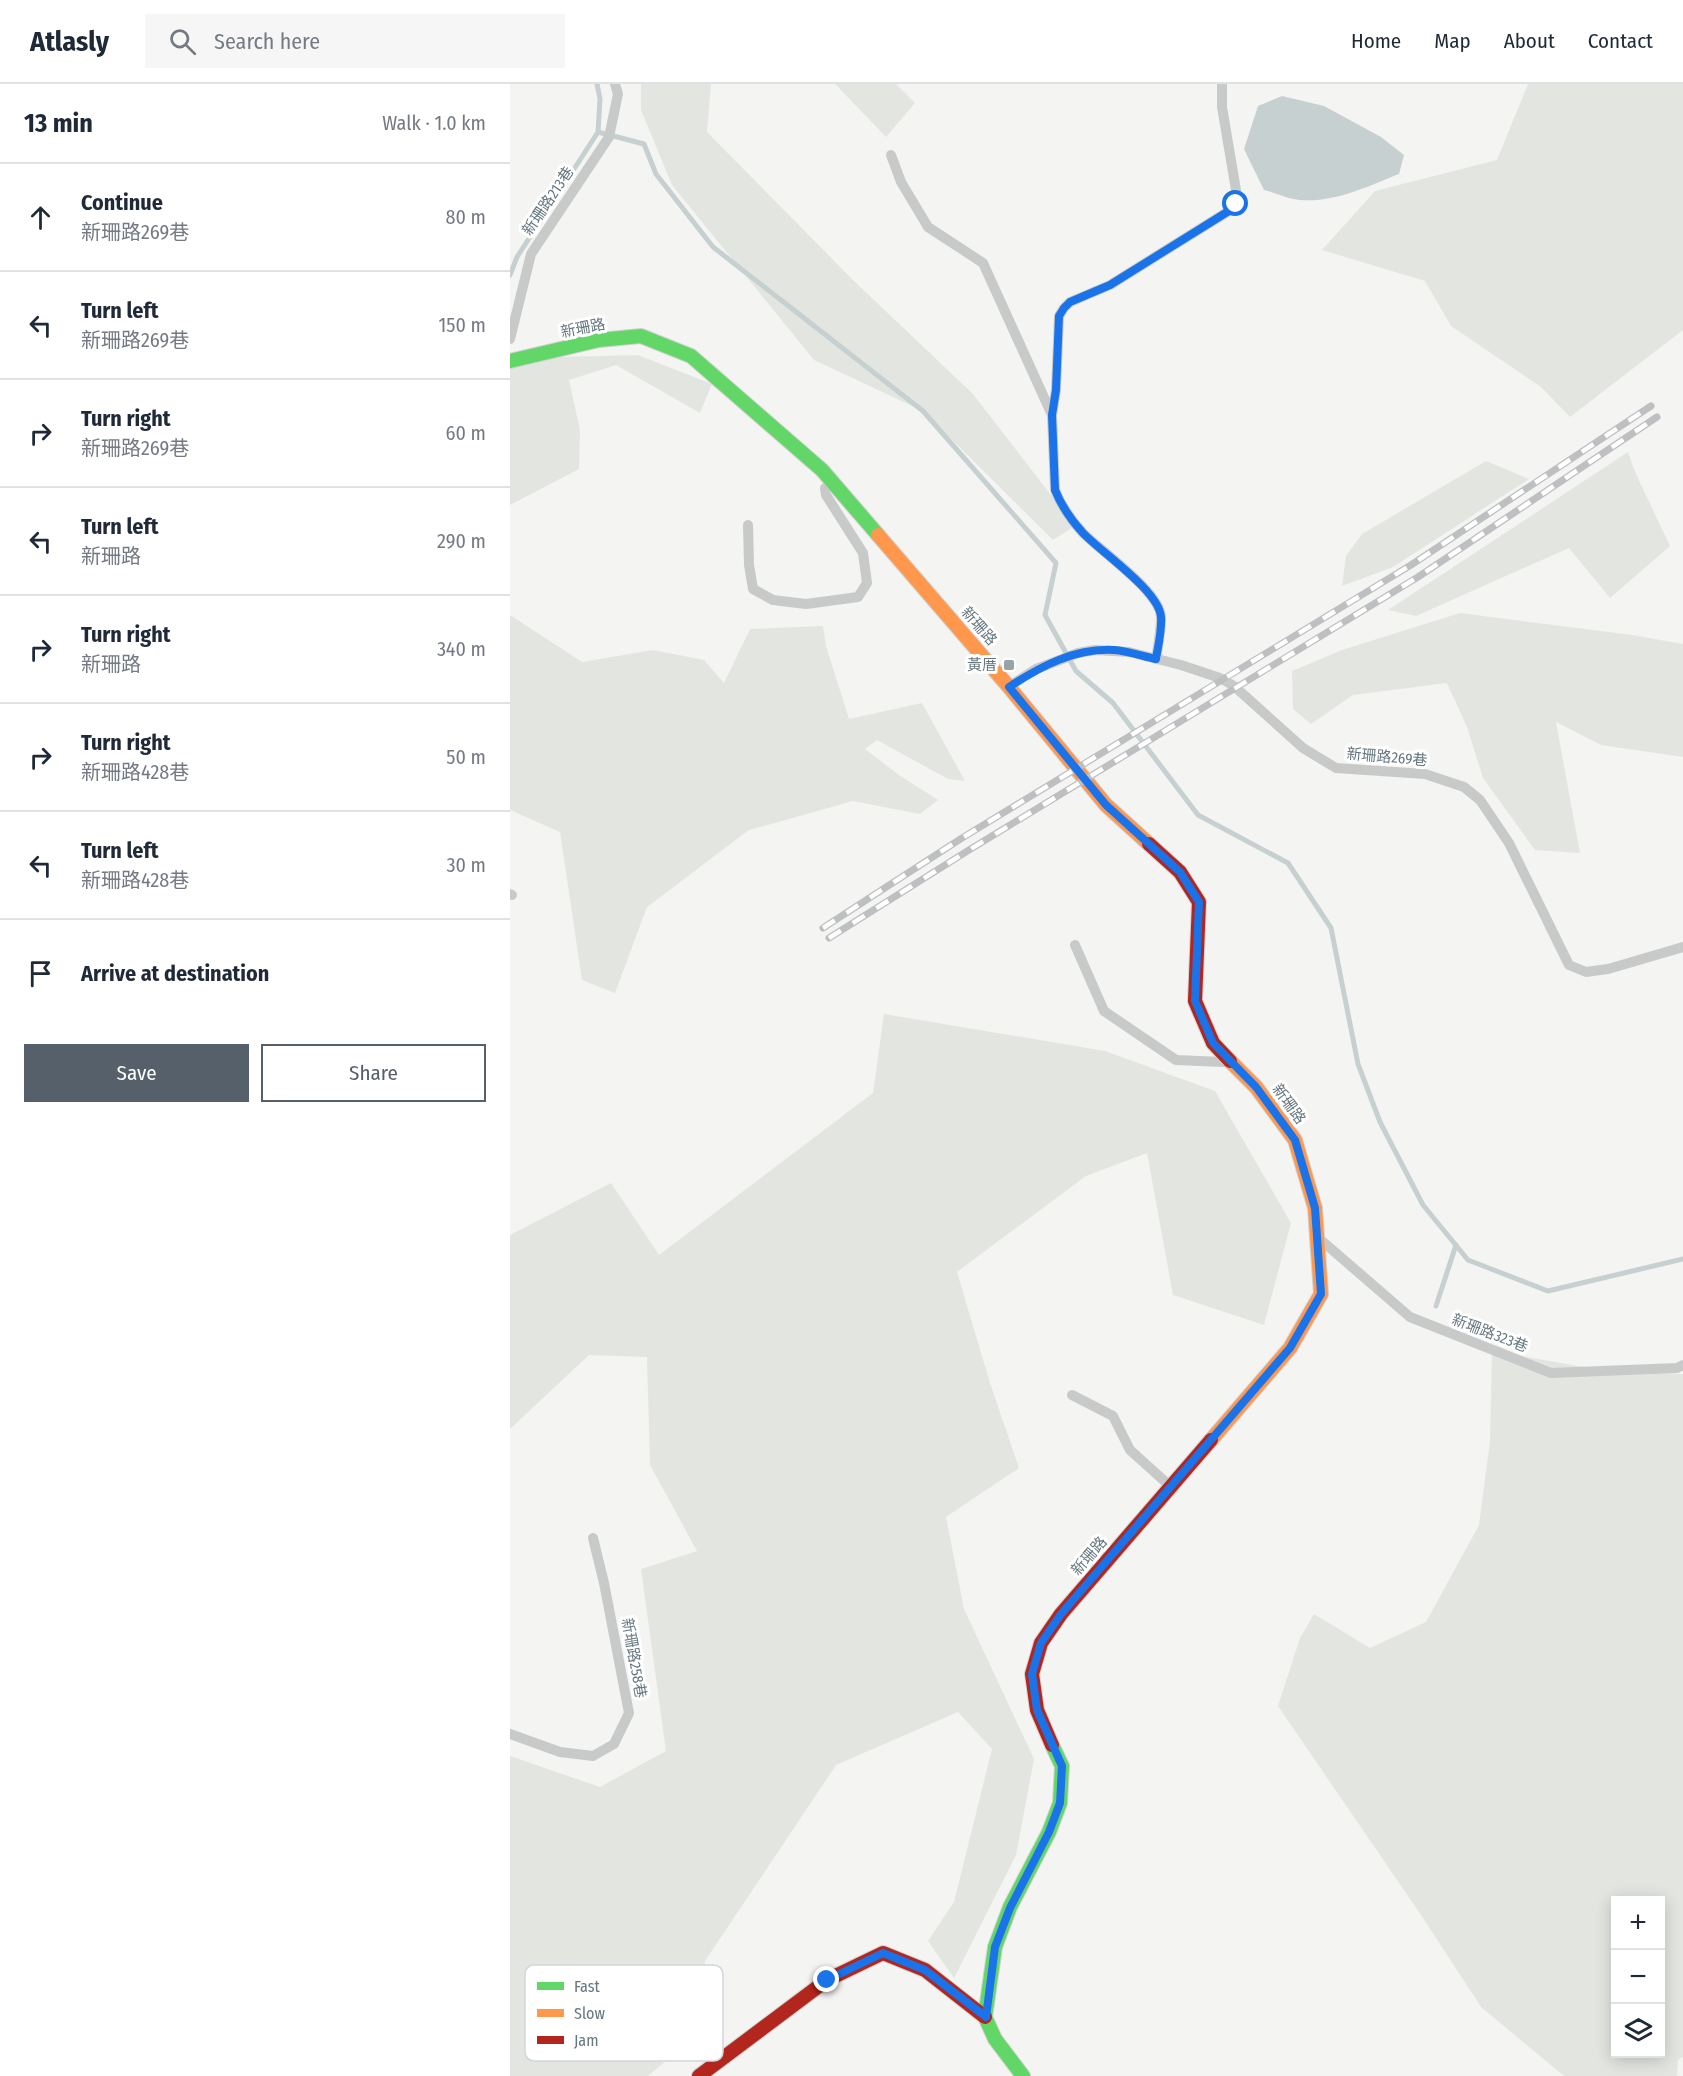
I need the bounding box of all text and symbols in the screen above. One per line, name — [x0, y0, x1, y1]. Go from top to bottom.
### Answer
search box — [145, 14, 565, 68]
text: Atlasly — [30, 25, 109, 58]
icon: search — [166, 25, 199, 58]
text: Search here — [214, 28, 320, 55]
text: Home — [1351, 28, 1401, 54]
text: Map — [1434, 28, 1471, 54]
text: About — [1504, 28, 1555, 54]
text: Contact — [1588, 28, 1653, 54]
text: 13 min — [24, 108, 93, 139]
text: Walk · 1.0 km — [382, 111, 486, 135]
street label: 新珊路213巷 — [518, 163, 578, 239]
text: Continue — [81, 189, 163, 216]
route start — [1222, 190, 1248, 216]
icon: ahead — [24, 201, 57, 234]
text: 80 m — [446, 205, 486, 229]
text: 新珊路269巷 — [81, 220, 189, 244]
text: Turn left — [81, 297, 159, 324]
icon: left — [24, 309, 57, 342]
text: 150 m — [439, 313, 486, 337]
street label: 新珊路 — [559, 315, 607, 341]
text: 新珊路269巷 — [81, 328, 189, 352]
text: Turn right — [81, 405, 170, 432]
icon: right — [24, 417, 57, 450]
text: 60 m — [446, 421, 486, 445]
text: 新珊路269巷 — [81, 436, 189, 460]
text: Turn left — [81, 513, 159, 540]
icon: left — [24, 525, 57, 558]
text: 290 m — [437, 529, 486, 553]
text: 新珊路 — [81, 544, 141, 568]
street label: 新珊路 — [957, 603, 1001, 649]
text: Turn right — [81, 621, 170, 648]
icon: right — [24, 633, 57, 666]
text: 340 m — [437, 637, 486, 661]
text: 新珊路 — [81, 652, 141, 676]
place label: 黃厝 — [967, 656, 997, 674]
marker: 黃厝 — [1002, 658, 1016, 672]
text: Turn right — [81, 729, 170, 756]
icon: right — [24, 741, 57, 774]
street label: 新珊路269巷 — [1346, 744, 1428, 770]
text: 50 m — [446, 745, 486, 769]
text: 新珊路428巷 — [81, 760, 189, 784]
text: Turn left — [81, 837, 159, 864]
icon: left — [24, 849, 57, 882]
text: 30 m — [446, 853, 486, 877]
text: 新珊路428巷 — [81, 868, 189, 892]
icon: arrive — [24, 957, 57, 990]
text: Arrive at destination — [81, 960, 269, 987]
button: Save — [24, 1044, 249, 1102]
button: Share — [261, 1044, 486, 1102]
street label: 新珊路 — [1268, 1081, 1310, 1127]
street label: 新珊路323巷 — [1449, 1310, 1531, 1356]
street label: 新珊路 — [1067, 1533, 1111, 1579]
street label: 新珊路258巷 — [618, 1617, 650, 1699]
map controls — [1611, 1896, 1665, 2058]
button: + — [1611, 1896, 1665, 1950]
button: − — [1611, 1950, 1665, 2004]
legend — [525, 1965, 723, 2061]
route end — [813, 1966, 839, 1992]
text: Fast — [574, 1977, 601, 1996]
text: Slow — [574, 2004, 605, 2023]
button: layers — [1611, 2004, 1665, 2058]
text: Jam — [574, 2031, 599, 2050]

